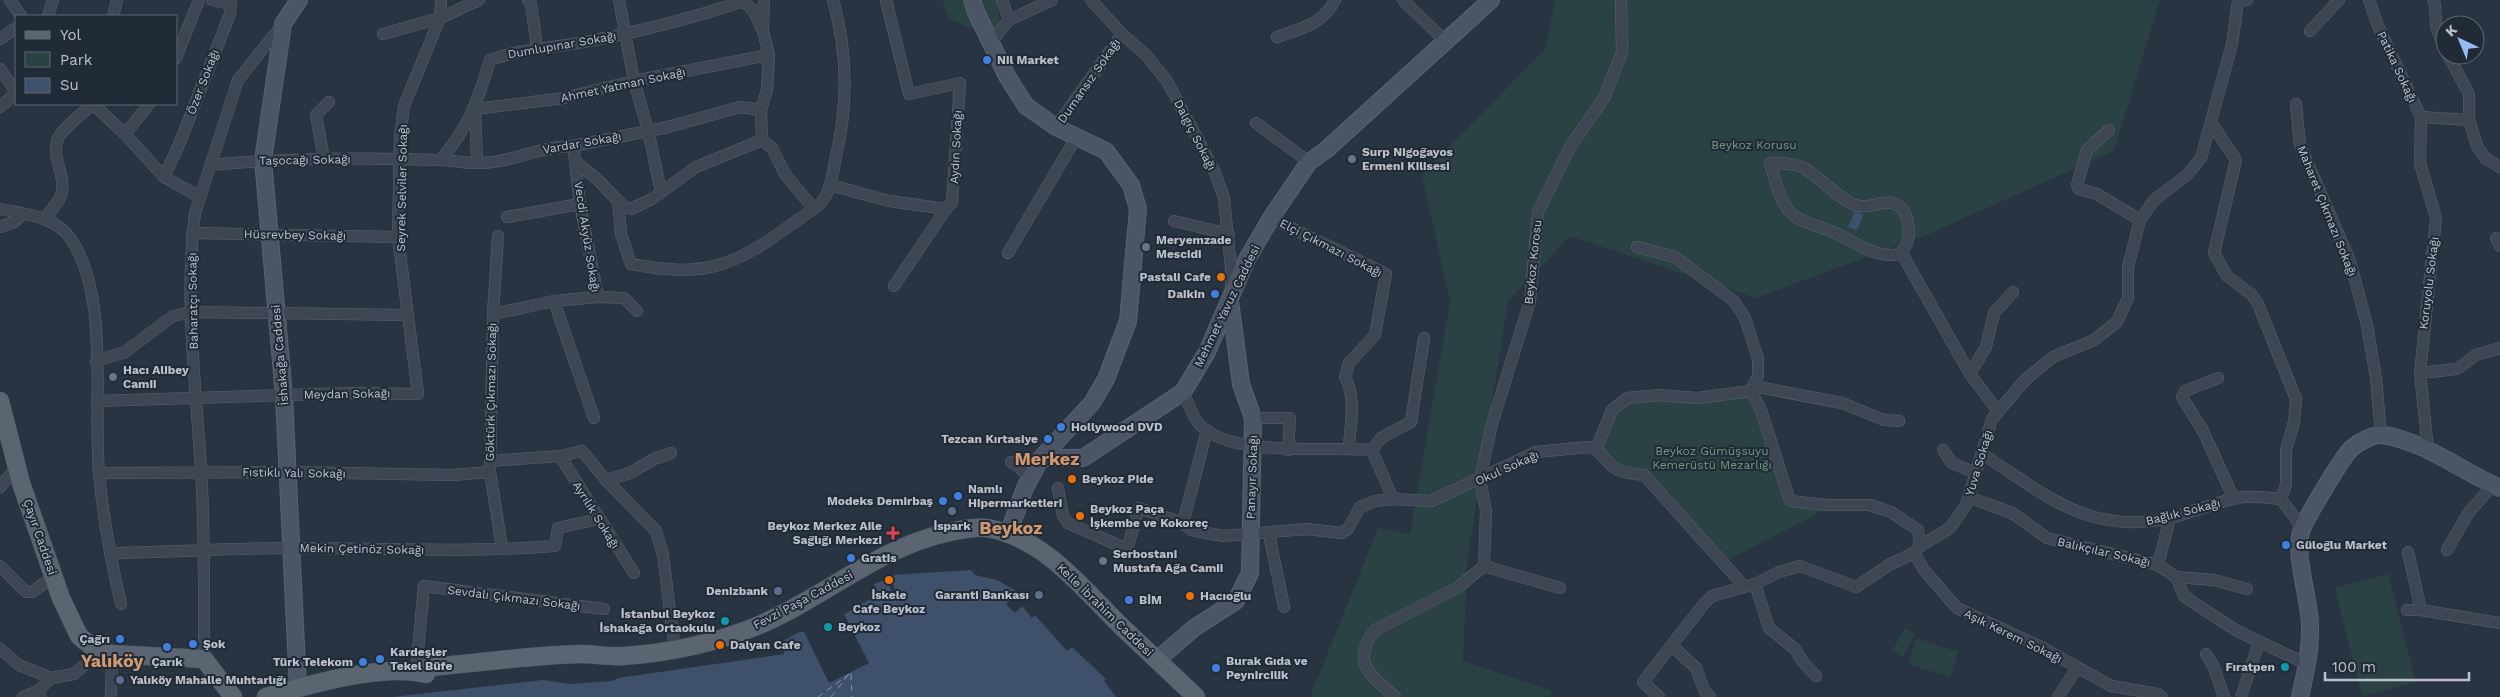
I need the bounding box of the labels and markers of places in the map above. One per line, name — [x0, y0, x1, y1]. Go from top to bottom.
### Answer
place label: Nil Market — [997, 53, 1060, 67]
marker: Nil Market — [981, 54, 993, 66]
place label: Surp Nigoğayos Ermeni Kilisesi — [1362, 145, 1454, 173]
marker: Surp Nigoğayos Ermeni Kilisesi — [1346, 153, 1358, 165]
place label: Meryemzade Mescidi — [1156, 233, 1231, 261]
marker: Meryemzade Mescidi — [1140, 241, 1152, 253]
place label: Pastali Cafe — [1140, 270, 1211, 284]
marker: Pastali Cafe — [1215, 271, 1227, 283]
place label: Daikin — [1168, 287, 1205, 301]
marker: Daikin — [1209, 288, 1221, 300]
place label: Hacı Alibey Camii — [123, 363, 189, 391]
marker: Hacı Alibey Camii — [107, 371, 119, 383]
place label: Hollywood DVD — [1071, 420, 1163, 434]
marker: Hollywood DVD — [1055, 421, 1067, 433]
place label: Tezcan Kırtasiye — [941, 432, 1038, 446]
marker: Tezcan Kırtasiye — [1042, 433, 1054, 445]
place label: Beykoz Pide — [1082, 472, 1154, 486]
marker: Beykoz Pide — [1066, 473, 1078, 485]
place label: Namlı Hipermarketleri — [968, 482, 1062, 510]
marker: Namlı Hipermarketleri — [952, 490, 964, 502]
place label: Modeks Demirbaş — [827, 494, 934, 508]
marker: Modeks Demirbaş — [937, 495, 949, 507]
place label: Beykoz Paça İşkembe ve Kokoreç — [1090, 502, 1209, 530]
marker: İspark — [946, 505, 958, 517]
marker: Beykoz Paça İşkembe ve Kokoreç — [1074, 510, 1086, 522]
place label: Beykoz Merkez Aile Sağlığı Merkezi — [767, 519, 882, 547]
place label: İspark — [933, 519, 971, 533]
marker: Beykoz Merkez Aile Sağlığı Merkezi — [886, 526, 900, 540]
place label: Güloğlu Market — [2296, 538, 2388, 552]
marker: Güloğlu Market — [2280, 539, 2292, 551]
place label: Serbostani Mustafa Ağa Camii — [1113, 547, 1223, 575]
place label: Gratis — [861, 551, 897, 565]
marker: Gratis — [845, 552, 857, 564]
marker: Serbostani Mustafa Ağa Camii — [1097, 555, 1109, 567]
marker: İskele Cafe Beykoz — [883, 574, 895, 586]
place label: Denizbank — [706, 584, 769, 598]
marker: Denizbank — [772, 585, 784, 597]
place label: İskele Cafe Beykoz — [853, 588, 925, 616]
place label: Garanti Bankası — [935, 588, 1029, 602]
marker: Garanti Bankası — [1033, 589, 1045, 601]
place label: Hacıoğlu — [1200, 589, 1251, 603]
marker: Hacıoğlu — [1184, 590, 1196, 602]
place label: BİM — [1139, 593, 1162, 607]
marker: BİM — [1123, 594, 1135, 606]
place label: İstanbul Beykoz İshakağa Ortaokulu — [600, 607, 715, 635]
marker: İstanbul Beykoz İshakağa Ortaokulu — [719, 615, 731, 627]
place label: Beykoz — [838, 620, 880, 634]
marker: Beykoz — [822, 621, 834, 633]
place label: Çağrı — [79, 632, 110, 646]
marker: Çağrı — [114, 633, 126, 645]
place label: Şok — [203, 637, 226, 651]
marker: Şok — [187, 638, 199, 650]
place label: Dalyan Cafe — [730, 638, 801, 652]
marker: Dalyan Cafe — [714, 639, 726, 651]
marker: Çarık — [161, 641, 173, 653]
place label: Kardeşler Tekel Büfe — [390, 645, 453, 673]
marker: Kardeşler Tekel Büfe — [374, 653, 386, 665]
place label: Burak Gıda ve Peynircilik — [1226, 654, 1308, 682]
place label: Çarık — [151, 655, 183, 669]
place label: Türk Telekom — [273, 655, 353, 669]
marker: Türk Telekom — [357, 656, 369, 668]
place label: Fıratpen — [2225, 660, 2275, 674]
marker: Fıratpen — [2279, 661, 2291, 673]
marker: Burak Gıda ve Peynircilik — [1210, 662, 1222, 674]
place label: Yalıköy Mahalle Muhtarlığı — [130, 673, 286, 687]
marker: Yalıköy Mahalle Muhtarlığı — [114, 674, 126, 686]

